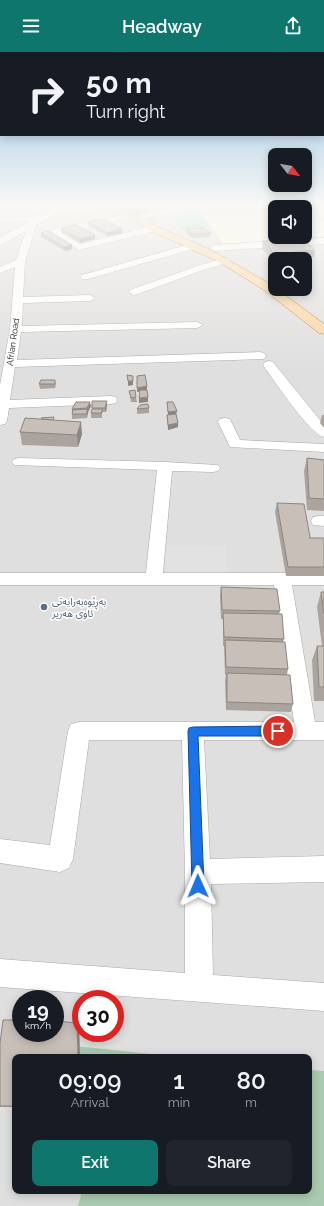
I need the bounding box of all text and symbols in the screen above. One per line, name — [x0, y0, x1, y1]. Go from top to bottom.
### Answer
icon: menu — [20, 15, 42, 37]
icon: share — [282, 15, 304, 37]
text: Headway — [122, 16, 202, 37]
text: 50 m — [86, 67, 152, 100]
icon: right — [20, 68, 72, 120]
text: Turn right — [86, 101, 165, 122]
north arrow — [268, 148, 312, 192]
map controls — [268, 148, 312, 296]
button: sound — [268, 200, 312, 244]
button: search — [268, 252, 312, 296]
street label: Afrian Road — [5, 317, 21, 367]
place label: بەڕێوەبەرایەتی ئاوی هەریر — [51, 596, 107, 620]
marker: بەڕێوەبەرایەتی ئاوی هەریر — [39, 602, 49, 612]
pin — [261, 714, 295, 748]
icon: arrive — [267, 720, 289, 742]
position arrow — [177, 865, 219, 907]
speed limit sign: 30 — [72, 990, 124, 1042]
text: 19 — [27, 999, 49, 1023]
text: km/h — [25, 1020, 51, 1031]
text: 09:09 — [58, 1066, 121, 1095]
text: 1 — [173, 1066, 185, 1095]
text: 80 — [236, 1066, 266, 1095]
text: Arrival — [71, 1095, 109, 1110]
text: min — [168, 1095, 190, 1110]
text: m — [245, 1095, 257, 1110]
button: Exit — [32, 1140, 158, 1186]
button: Share — [166, 1140, 292, 1186]

